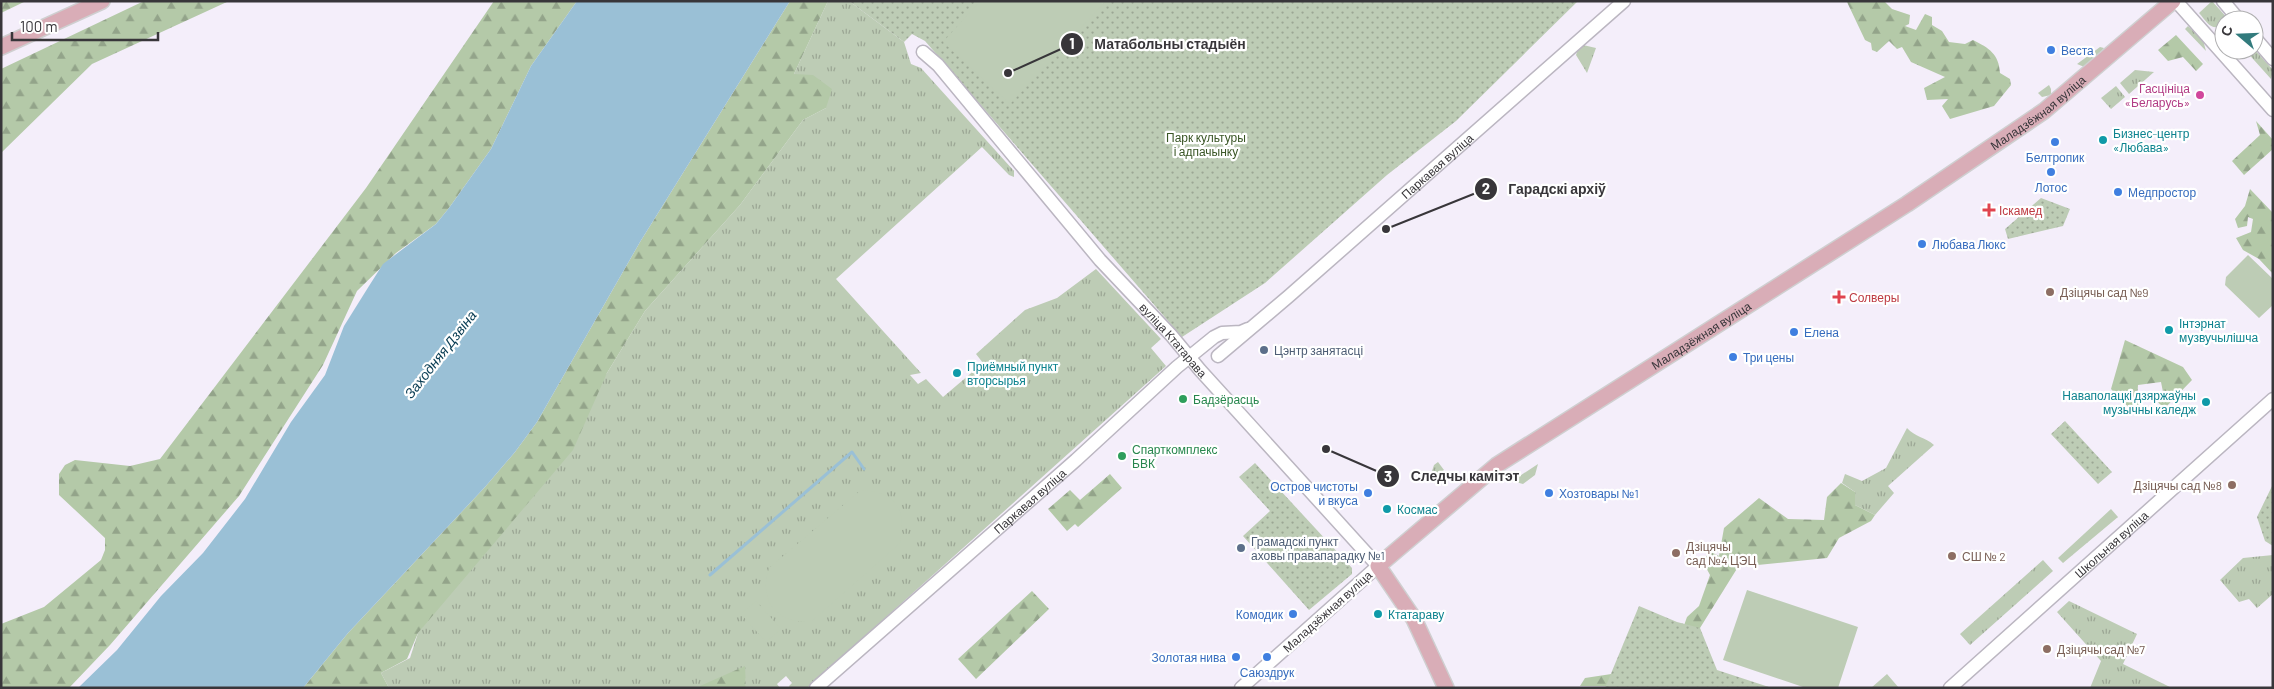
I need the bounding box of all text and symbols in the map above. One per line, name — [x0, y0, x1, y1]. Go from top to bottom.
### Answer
scale bar — [12, 10, 159, 42]
north arrow — [2214, 10, 2264, 60]
text: 100 m — [20, 17, 58, 35]
text: С — [2217, 23, 2236, 38]
callout: Матабольны стадыён — [1059, 30, 1256, 59]
text: 1 — [1069, 34, 1075, 52]
text: Матабольны стадыён — [1094, 35, 1246, 52]
place label: Веста — [2061, 43, 2094, 57]
marker: Веста — [2045, 44, 2057, 56]
street label: Маладзёжная вуліца — [1988, 72, 2088, 152]
place label: Гасцініца «Беларусь» — [2125, 81, 2190, 110]
marker: Гасцініца «Беларусь» — [2194, 89, 2206, 101]
place label: Бизнес-центр «Любава» — [2113, 126, 2190, 154]
park label: Парк культуры і адпачынку — [1166, 130, 1246, 159]
street label: Паркавая вуліца — [1398, 130, 1476, 201]
marker: Бизнес-центр «Любава» — [2097, 134, 2109, 146]
marker: Белтропик — [2049, 136, 2061, 148]
place label: Белтропик — [2026, 150, 2085, 165]
marker: Лотос — [2045, 166, 2057, 178]
callout: Гарадскі архіў — [1473, 174, 1616, 203]
text: 2 — [1482, 179, 1490, 197]
text: Гарадскі архіў — [1508, 180, 1606, 197]
place label: Лотос — [2035, 180, 2067, 194]
place label: Медпростор — [2128, 185, 2196, 200]
marker: Медпростор — [2112, 186, 2124, 198]
place label: Іскамед — [1999, 203, 2042, 218]
marker: Іскамед — [1983, 204, 1995, 216]
place label: Любава Люкс — [1932, 237, 2006, 251]
marker: Любава Люкс — [1916, 238, 1928, 250]
place label: Дзіцячы сад №9 — [2060, 285, 2149, 300]
marker: Дзіцячы сад №9 — [2044, 286, 2056, 298]
place label: Солверы — [1849, 290, 1899, 305]
marker: Солверы — [1833, 291, 1845, 303]
street label: Маладзёжная вуліца — [1649, 298, 1754, 372]
street label: вуліца Ктатарава — [1137, 300, 1210, 380]
water label: Заходняя Дзвіна — [400, 307, 480, 401]
place label: Інтэрнат музвучылішча — [2179, 316, 2258, 345]
marker: Інтэрнат музвучылішча — [2163, 324, 2175, 336]
place label: Елена — [1804, 325, 1839, 339]
marker: Елена — [1788, 326, 1800, 338]
place label: Цэнтр занятасці — [1274, 343, 1363, 358]
marker: Цэнтр занятасці — [1258, 344, 1270, 356]
place label: Три цены — [1743, 350, 1794, 365]
marker: Три цены — [1727, 351, 1739, 363]
place label: Приёмный пункт вторсырья — [967, 359, 1059, 388]
marker: Приёмный пункт вторсырья — [951, 367, 963, 379]
place label: Наваполацкі дзяржаўны музычны каледж — [2062, 388, 2196, 417]
place label: Бадзёрасць — [1193, 392, 1259, 407]
marker: Бадзёрасць — [1177, 393, 1189, 405]
marker: Наваполацкі дзяржаўны музычны каледж — [2200, 396, 2212, 408]
place label: Спарткомплекс БВК — [1132, 442, 1218, 470]
marker: Спарткомплекс БВК — [1116, 450, 1128, 462]
callout: Следчы камітэт — [1376, 462, 1530, 491]
street label: Паркавая вуліца — [991, 465, 1069, 536]
text: 3 — [1384, 467, 1392, 485]
text: Следчы камітэт — [1411, 467, 1519, 484]
place label: Дзіцячы сад №8 — [2133, 478, 2222, 493]
place label: Остров чистоты и вкуса — [1270, 479, 1358, 508]
marker: Дзіцячы сад №8 — [2226, 479, 2238, 491]
place label: Хозтовары №1 — [1559, 486, 1639, 501]
marker: Остров чистоты и вкуса — [1362, 487, 1374, 499]
marker: Хозтовары №1 — [1543, 487, 1555, 499]
place label: Космас — [1397, 502, 1438, 516]
marker: Космас — [1381, 503, 1393, 515]
street label: Школьная вуліца — [2071, 507, 2151, 580]
place label: Грамадскі пункт аховы правапарадку №1 — [1251, 534, 1385, 563]
place label: Дзіцячы сад №4 ЦЭЦ — [1686, 539, 1756, 568]
marker: Грамадскі пункт аховы правапарадку №1 — [1235, 542, 1247, 554]
marker: Дзіцячы сад №4 ЦЭЦ — [1670, 547, 1682, 559]
place label: СШ № 2 — [1962, 549, 2006, 563]
marker: СШ № 2 — [1946, 550, 1958, 562]
street label: Маладзёжная вуліца — [1280, 567, 1375, 655]
place label: Комодик — [1236, 607, 1284, 622]
place label: Ктатараву — [1388, 607, 1444, 622]
marker: Комодик — [1287, 608, 1299, 620]
marker: Ктатараву — [1372, 608, 1384, 620]
place label: Дзіцячы сад №7 — [2057, 642, 2145, 657]
marker: Дзіцячы сад №7 — [2041, 643, 2053, 655]
place label: Золотая нива — [1152, 650, 1226, 664]
marker: Золотая нива — [1230, 651, 1242, 663]
marker: Саюздрук — [1261, 651, 1273, 663]
place label: Саюздрук — [1240, 665, 1295, 680]

